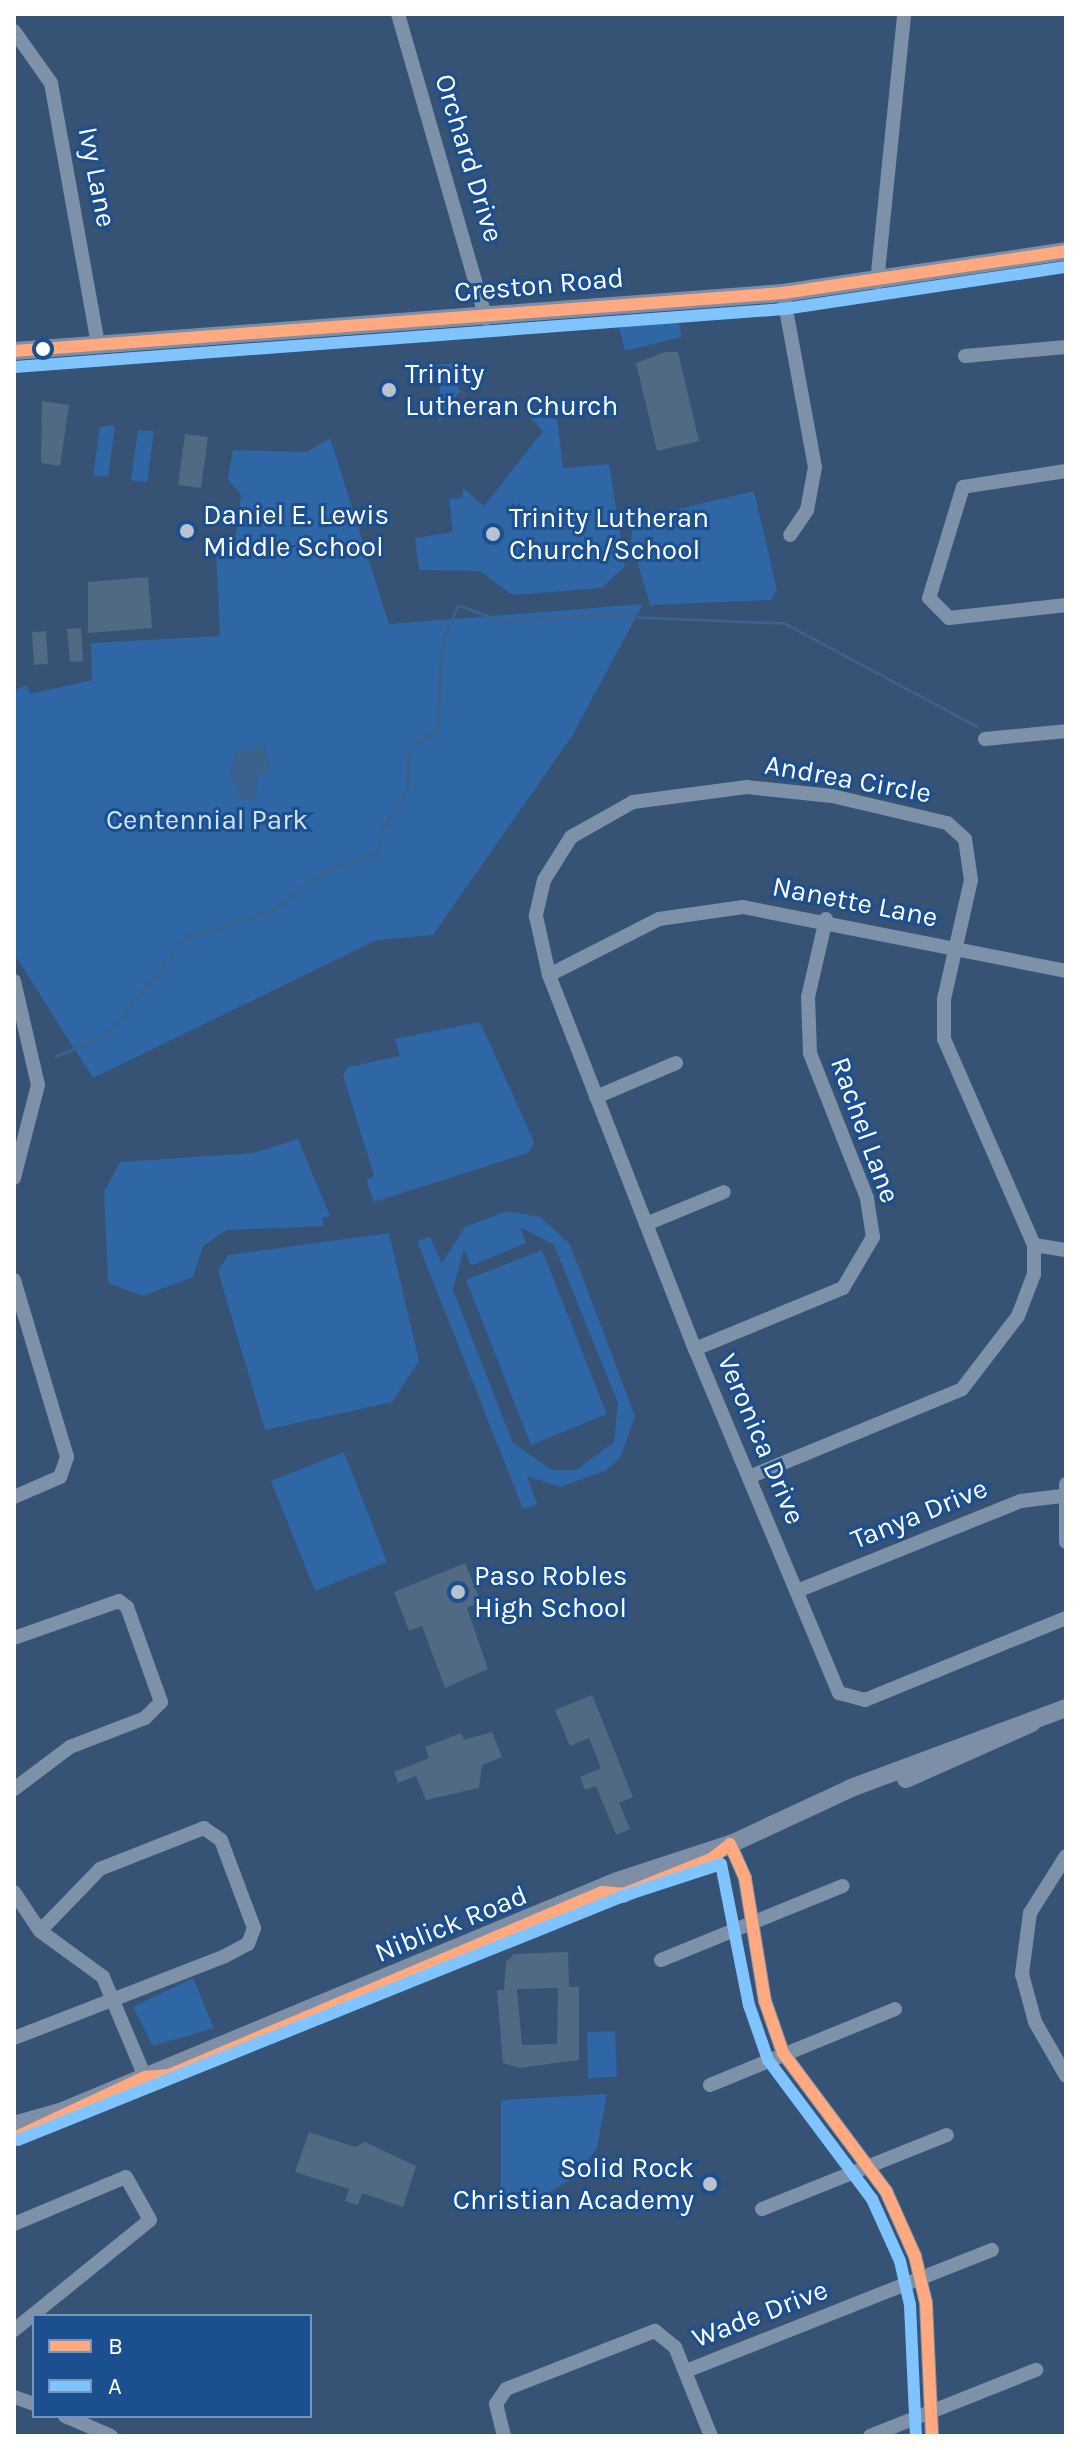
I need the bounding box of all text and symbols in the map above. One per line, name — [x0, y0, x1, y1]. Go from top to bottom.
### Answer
street label: Orchard Drive — [428, 70, 510, 246]
street label: Ivy Lane — [71, 124, 123, 230]
street label: Creston Road — [453, 261, 625, 309]
unlabelled marker — [35, 341, 51, 357]
place label: Trinity Lutheran Church — [405, 357, 618, 423]
marker: Trinity Lutheran Church — [380, 381, 398, 399]
place label: Daniel E. Lewis Middle School — [203, 498, 389, 564]
place label: Trinity Lutheran Church/School — [509, 501, 709, 567]
marker: Daniel E. Lewis Middle School — [178, 522, 196, 540]
marker: Trinity Lutheran Church/School — [484, 525, 502, 543]
street label: Andrea Circle — [762, 748, 934, 810]
park label: Centennial Park — [106, 803, 308, 837]
street label: Nanette Lane — [769, 870, 941, 934]
street label: Rachel Lane — [823, 1053, 907, 1207]
street label: Veronica Drive — [710, 1349, 812, 1529]
street label: Tanya Drive — [846, 1471, 992, 1557]
place label: Paso Robles High School — [474, 1559, 628, 1625]
marker: Paso Robles High School — [449, 1583, 467, 1601]
street label: Niblick Road — [370, 1878, 532, 1970]
place label: Solid Rock Christian Academy — [453, 2151, 694, 2217]
marker: Solid Rock Christian Academy — [701, 2175, 719, 2193]
street label: Wade Drive — [687, 2273, 833, 2355]
legend — [32, 2314, 312, 2418]
text: B — [108, 2332, 123, 2360]
text: A — [108, 2372, 122, 2400]

